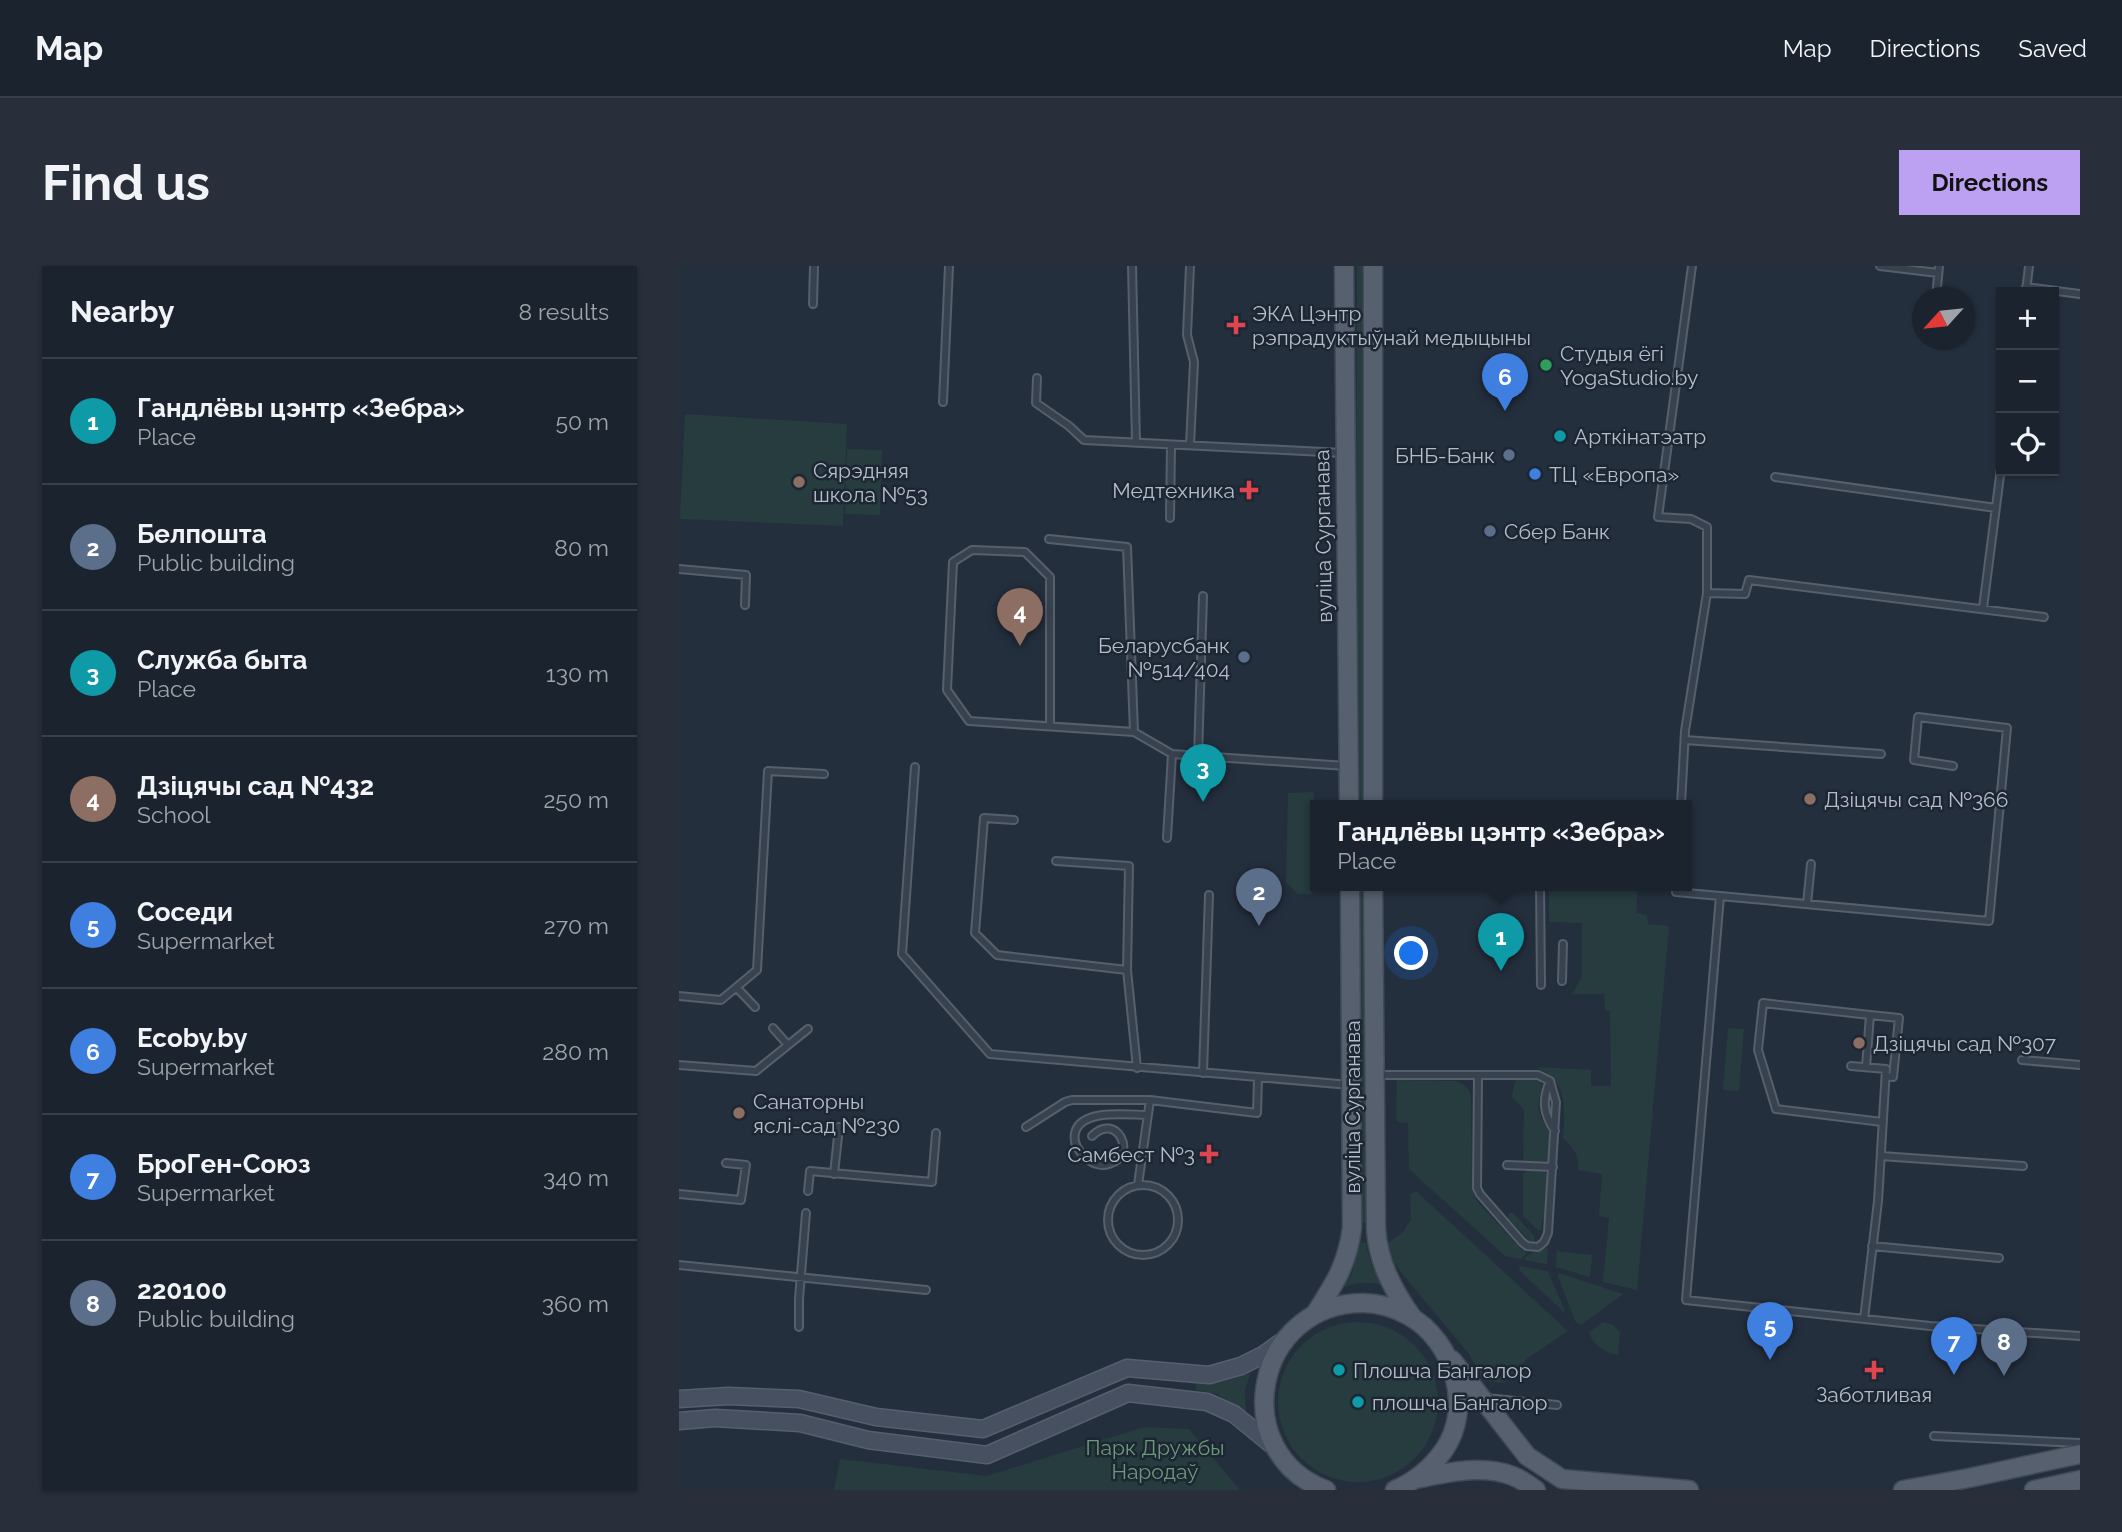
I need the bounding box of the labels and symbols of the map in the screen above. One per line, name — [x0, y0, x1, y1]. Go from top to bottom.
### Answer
north arrow — [1912, 287, 1975, 350]
place label: ЭКА Цэнтр рэпрадуктыўнай медыцыны — [1252, 301, 1531, 350]
marker: ЭКА Цэнтр рэпрадуктыўнай медыцыны — [1226, 315, 1246, 335]
place label: Студыя ёгі YogaStudio.by — [1560, 341, 1698, 390]
pin: 6 — [1482, 353, 1528, 411]
marker: Студыя ёгі YogaStudio.by — [1538, 357, 1554, 373]
place label: Арткінатэатр — [1574, 424, 1706, 449]
marker: Арткінатэатр — [1552, 428, 1568, 444]
place label: БНБ-Банк — [1395, 443, 1495, 468]
marker: БНБ-Банк — [1501, 447, 1517, 463]
street label: вуліца Сурганава — [1309, 449, 1337, 623]
place label: Сярэдняя школа №53 — [813, 458, 928, 507]
place label: ТЦ «Европа» — [1549, 462, 1679, 487]
marker: ТЦ «Европа» — [1527, 466, 1543, 482]
marker: Сярэдняя школа №53 — [791, 474, 807, 490]
place label: Медтехника — [1112, 478, 1235, 503]
marker: Медтехника — [1241, 482, 1257, 498]
place label: Сбер Банк — [1504, 519, 1610, 544]
marker: Сбер Банк — [1482, 523, 1498, 539]
pin: 4 — [997, 588, 1043, 646]
place label: Беларусбанк №514/404 — [1098, 633, 1230, 682]
marker: Беларусбанк №514/404 — [1236, 649, 1252, 665]
pin: 3 — [1180, 744, 1226, 802]
place label: Дзіцячы сад №366 — [1824, 787, 2008, 812]
marker: Дзіцячы сад №366 — [1802, 791, 1818, 807]
pin: 2 — [1236, 868, 1282, 926]
pin: 1 — [1478, 913, 1524, 971]
your location — [1394, 936, 1428, 970]
street label: вуліца Сурганава — [1340, 1020, 1365, 1194]
place label: Дзіцячы сад №307 — [1873, 1031, 2057, 1056]
marker: Дзіцячы сад №307 — [1851, 1035, 1867, 1051]
place label: Санаторны яслі-сад №230 — [753, 1089, 900, 1138]
marker: Санаторны яслі-сад №230 — [731, 1105, 747, 1121]
place label: Самбест №3 — [1067, 1142, 1195, 1167]
marker: Самбест №3 — [1201, 1146, 1217, 1162]
pin: 5 — [1747, 1302, 1793, 1360]
pin: 7 — [1931, 1317, 1977, 1375]
pin: 8 — [1981, 1318, 2027, 1376]
place label: Плошча Бангалор — [1353, 1358, 1532, 1383]
marker: Плошча Бангалор — [1331, 1362, 1347, 1378]
marker: Заботливая — [1866, 1362, 1882, 1378]
place label: Заботливая — [1816, 1382, 1932, 1407]
place label: плошча Бангалор — [1372, 1390, 1548, 1415]
marker: плошча Бангалор — [1350, 1394, 1366, 1410]
park label: Парк Дружбы Народаў — [1086, 1435, 1224, 1484]

